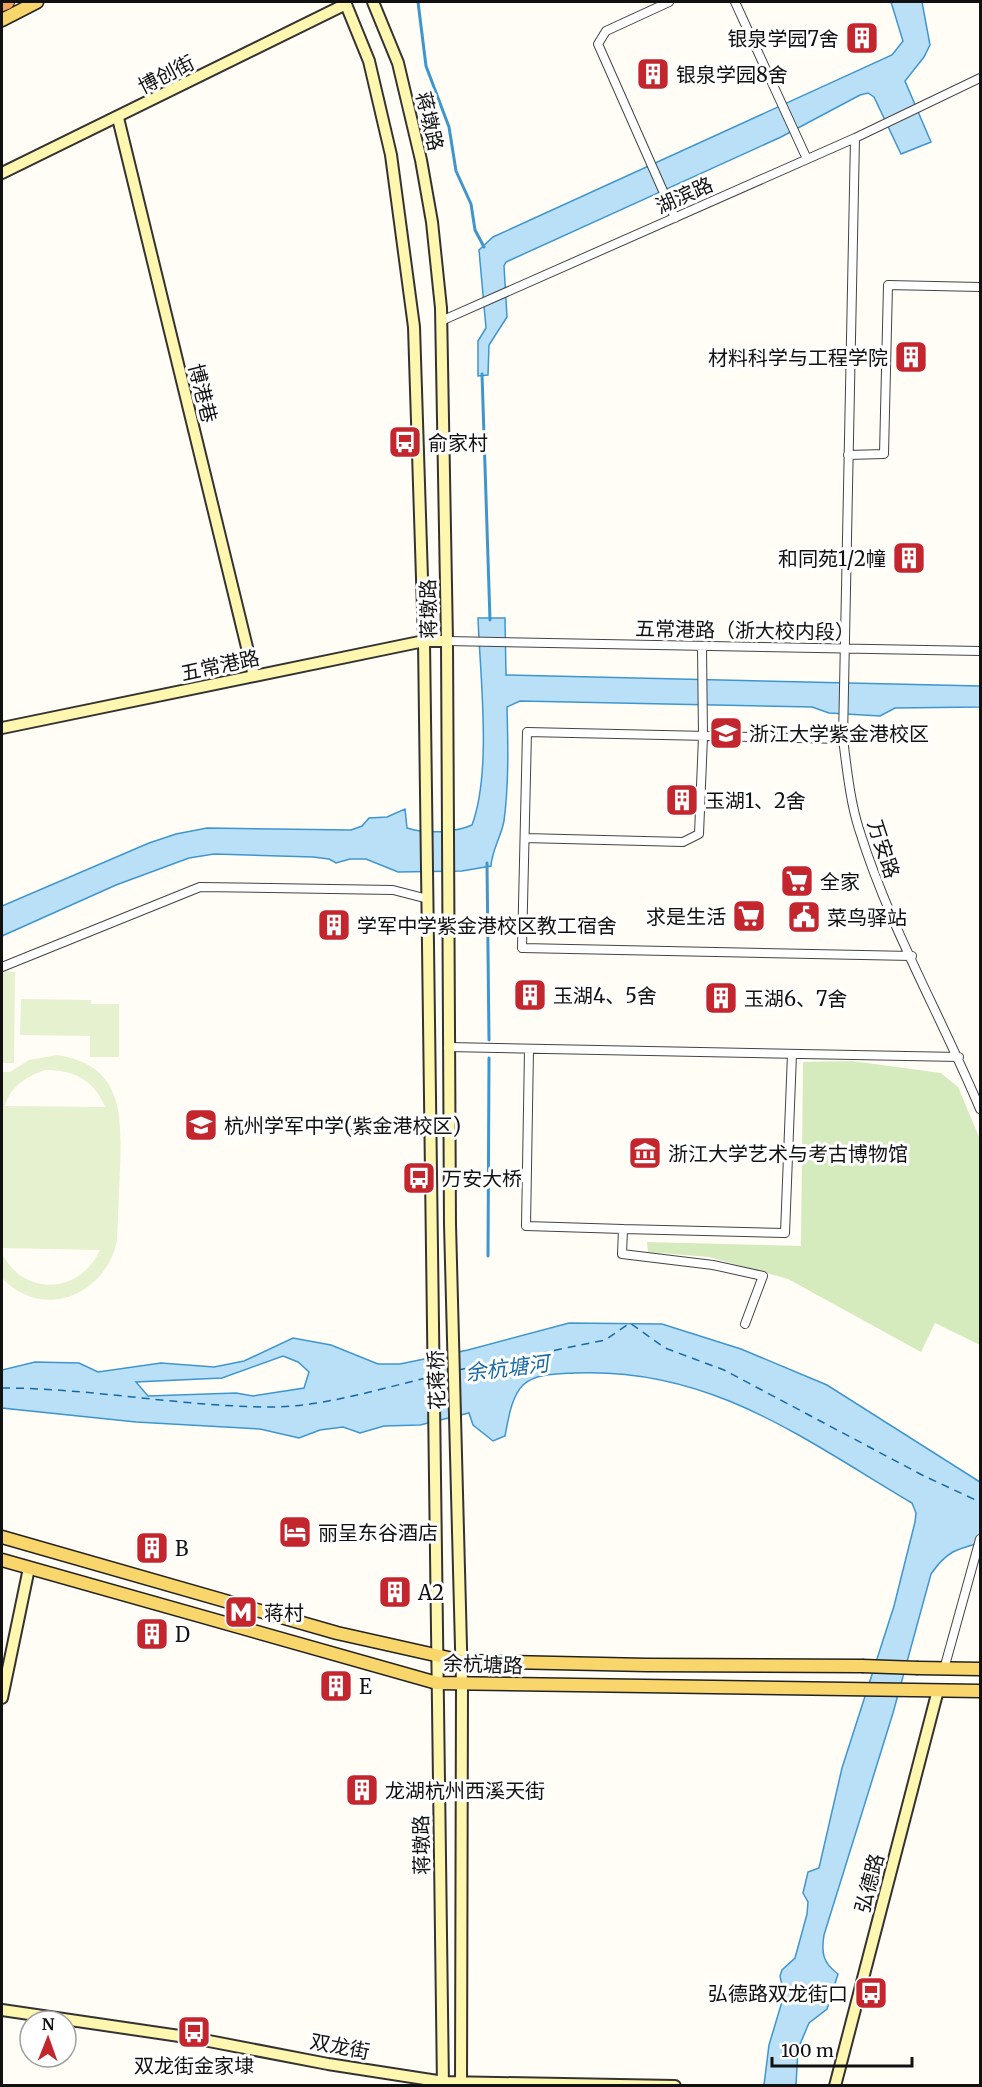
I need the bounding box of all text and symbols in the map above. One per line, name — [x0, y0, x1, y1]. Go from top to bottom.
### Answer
building icon: 银泉学园7舍 — [844, 20, 880, 56]
place label: 银泉学园7舍 — [728, 26, 839, 51]
street label: 博创街 — [134, 49, 198, 99]
building icon: 银泉学园8舍 — [635, 56, 671, 92]
place label: 银泉学园8舍 — [676, 62, 788, 87]
street label: 蒋墩路 — [411, 89, 449, 153]
street label: 湖滨路 — [652, 171, 716, 219]
building icon: 材料科学与工程学院 — [893, 339, 929, 375]
place label: 材料科学与工程学院 — [708, 345, 888, 370]
street label: 博港巷 — [184, 361, 222, 425]
bus stop icon: 俞家村 — [387, 424, 423, 460]
place label: 俞家村 — [428, 430, 488, 455]
building icon: 和同苑1/2幢 — [891, 540, 927, 576]
place label: 和同苑1/2幢 — [778, 546, 886, 571]
street label: 蒋墩路 — [415, 579, 441, 639]
street label: 五常港路（浙大校内段） — [635, 616, 855, 644]
street label: 五常港路 — [178, 644, 262, 686]
school or university icon: 浙江大学紫金港校区 — [708, 715, 744, 751]
place label: 浙江大学紫金港校区 — [749, 721, 929, 746]
building icon: 玉湖1、2舍 — [664, 782, 700, 818]
place label: 玉湖1、2舍 — [705, 788, 806, 813]
street label: 万安路 — [863, 817, 905, 881]
supermarket icon: 全家 — [779, 863, 815, 899]
place label: 全家 — [820, 869, 860, 894]
supermarket icon: 求是生活 — [731, 898, 767, 934]
public building icon: 菜鸟驿站 — [786, 899, 822, 935]
place label: 求是生活 — [646, 904, 726, 929]
place label: 菜鸟驿站 — [827, 905, 907, 930]
building icon: 学军中学紫金港校区教工宿舍 — [316, 907, 352, 943]
place label: 学军中学紫金港校区教工宿舍 — [357, 913, 617, 938]
building icon: 玉湖4、5舍 — [512, 977, 548, 1013]
building icon: 玉湖6、7舍 — [703, 980, 739, 1016]
place label: 玉湖4、5舍 — [553, 983, 657, 1008]
place label: 玉湖6、7舍 — [744, 986, 848, 1011]
school or university icon: 杭州学军中学(紫金港校区) — [183, 1107, 219, 1143]
place label: 杭州学军中学(紫金港校区) — [224, 1113, 461, 1138]
museum icon: 浙江大学艺术与考古博物馆 — [627, 1135, 663, 1171]
place label: 浙江大学艺术与考古博物馆 — [668, 1141, 908, 1166]
bus stop icon: 万安大桥 — [401, 1160, 437, 1196]
place label: 万安大桥 — [442, 1166, 522, 1191]
water label: 余杭塘河 — [464, 1349, 554, 1387]
street label: 花蒋桥 — [422, 1350, 450, 1410]
hotel icon: 丽呈东谷酒店 — [277, 1514, 313, 1550]
place label: 丽呈东谷酒店 — [318, 1520, 438, 1545]
building icon: B — [134, 1530, 170, 1566]
place label: B — [175, 1536, 188, 1561]
building icon: A2 — [377, 1574, 413, 1610]
place label: A2 — [417, 1580, 444, 1605]
metro station icon: 蒋村 — [223, 1594, 259, 1630]
place label: 蒋村 — [264, 1600, 304, 1625]
building icon: D — [134, 1616, 170, 1652]
place label: D — [175, 1622, 190, 1647]
street label: 余杭塘路 — [443, 1650, 523, 1678]
building icon: E — [318, 1668, 354, 1704]
place label: E — [359, 1674, 372, 1699]
building icon: 龙湖杭州西溪天街 — [344, 1772, 380, 1808]
place label: 龙湖杭州西溪天街 — [385, 1778, 545, 1803]
street label: 蒋墩路 — [408, 1815, 434, 1875]
street label: 弘德路 — [849, 1851, 889, 1915]
bus stop icon: 弘德路双龙街口 — [853, 1975, 889, 2011]
place label: 弘德路双龙街口 — [708, 1981, 848, 2006]
north arrow — [18, 2009, 78, 2069]
text: N — [42, 2014, 55, 2034]
bus stop icon: 双龙街金家埭 — [176, 2014, 212, 2050]
street label: 双龙街 — [308, 2028, 372, 2064]
scale bar — [772, 2030, 912, 2068]
text: 100 m — [781, 2039, 834, 2062]
place label: 双龙街金家埭 — [134, 2053, 254, 2078]

